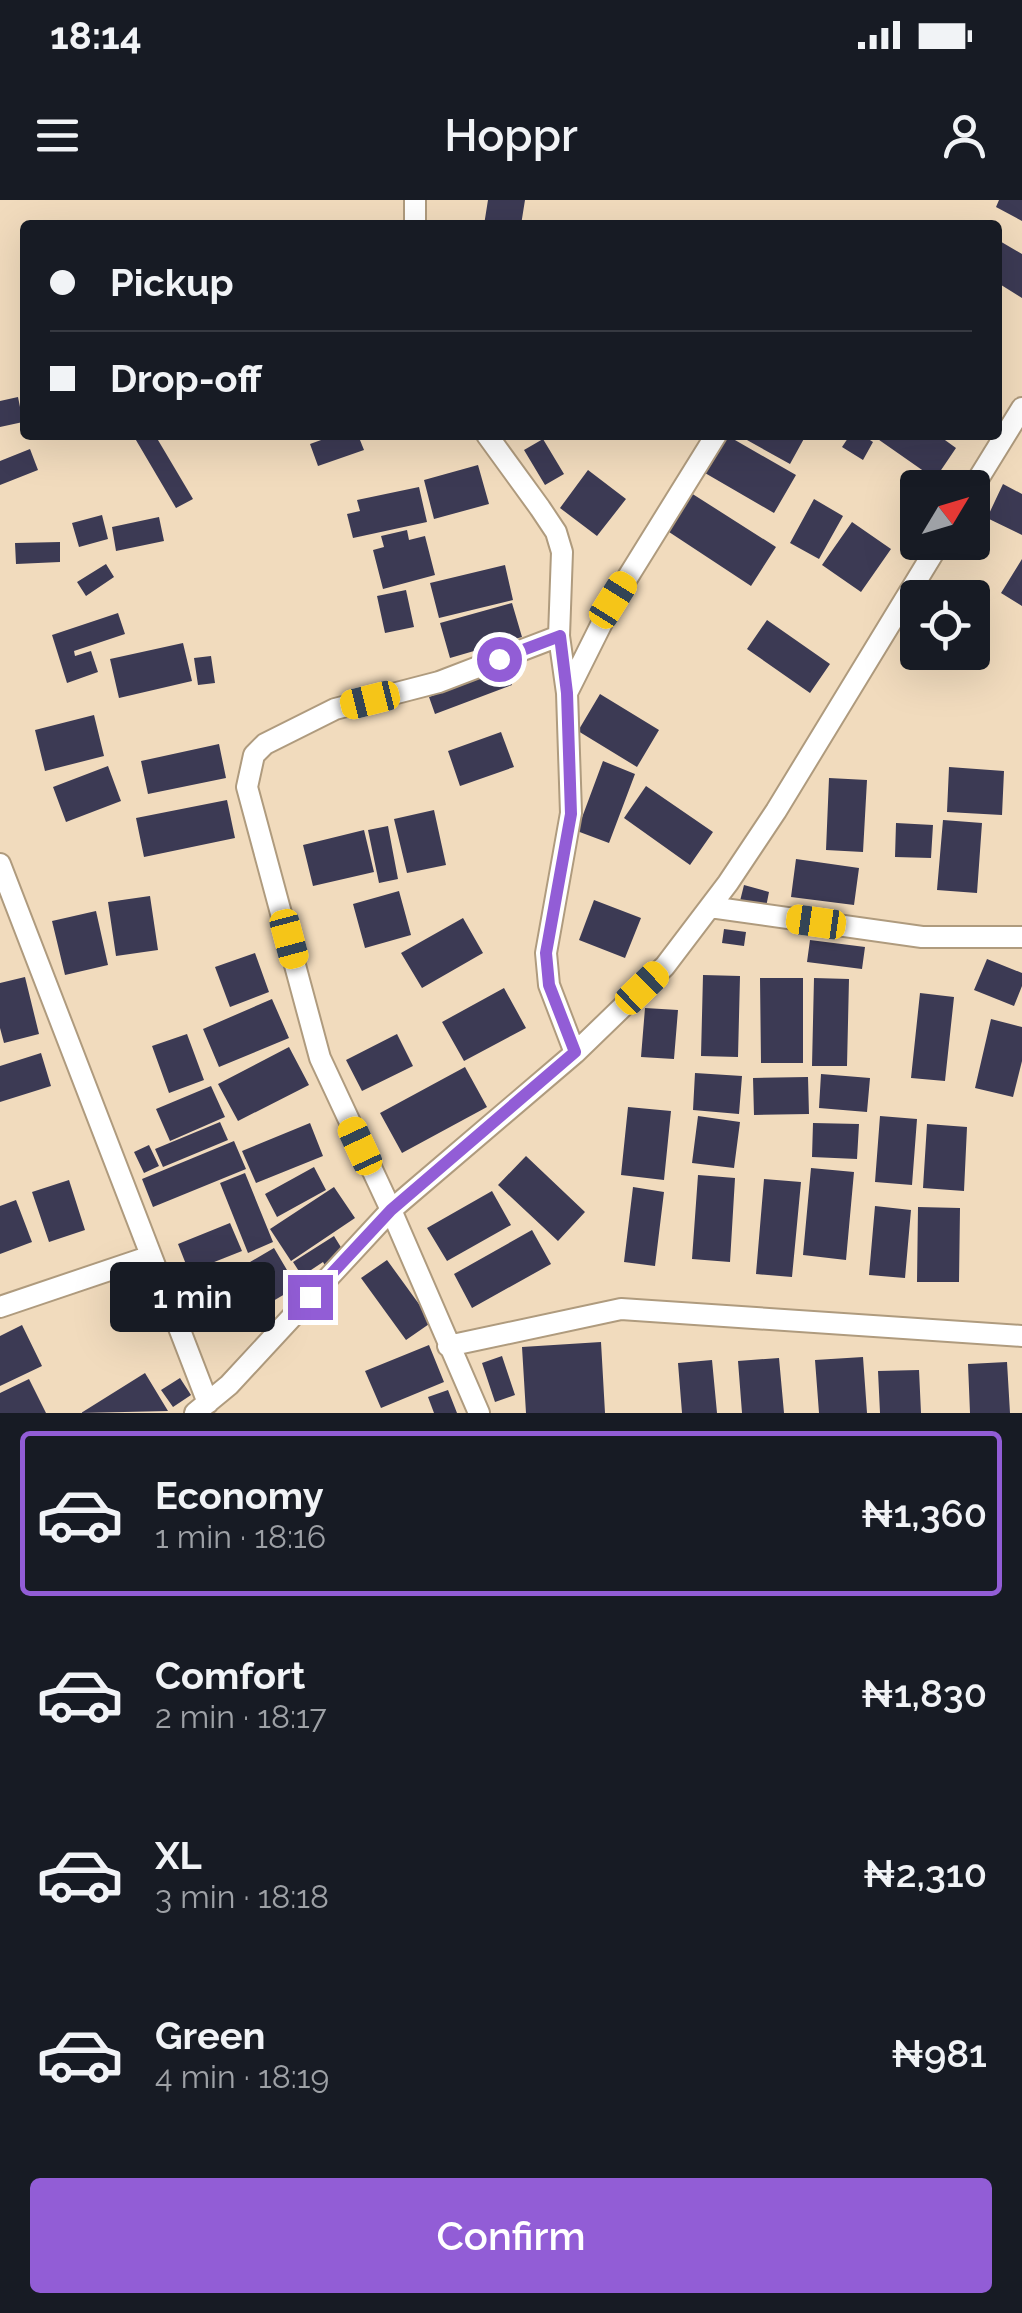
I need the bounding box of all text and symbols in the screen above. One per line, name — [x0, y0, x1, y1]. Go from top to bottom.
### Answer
text: 18:14 — [50, 13, 142, 58]
icon: menu — [30, 108, 85, 163]
icon: person — [937, 108, 992, 163]
text: Hoppr — [444, 109, 578, 162]
text: Pickup — [110, 260, 234, 305]
text: Drop-off — [110, 356, 262, 401]
north arrow — [900, 470, 990, 560]
map controls — [900, 470, 990, 670]
car — [584, 567, 642, 633]
button: locate — [900, 580, 990, 670]
route start — [477, 637, 522, 682]
car — [337, 678, 403, 722]
car — [784, 903, 848, 941]
car — [267, 906, 311, 972]
car — [610, 956, 674, 1020]
car — [334, 1112, 386, 1180]
callout: 1 min — [110, 1262, 275, 1332]
route end — [288, 1275, 333, 1320]
text: 1 min — [153, 1278, 232, 1315]
icon: car — [35, 1469, 125, 1559]
text: Economy — [155, 1473, 324, 1518]
text: ₦1,360 — [861, 1491, 987, 1536]
text: 1 min · 18:16 — [155, 1518, 326, 1555]
icon: car — [35, 1649, 125, 1739]
text: Comfort — [155, 1653, 305, 1698]
text: ₦1,830 — [861, 1671, 987, 1716]
text: 2 min · 18:17 — [155, 1698, 327, 1735]
icon: car — [35, 1829, 125, 1919]
text: XL — [155, 1833, 202, 1878]
text: ₦2,310 — [863, 1851, 987, 1896]
text: 3 min · 18:18 — [155, 1878, 329, 1915]
icon: car — [35, 2009, 125, 2099]
text: Green — [155, 2013, 265, 2058]
text: ₦981 — [891, 2031, 987, 2076]
text: 4 min · 18:19 — [155, 2058, 329, 2095]
button: Confirm — [30, 2178, 992, 2293]

